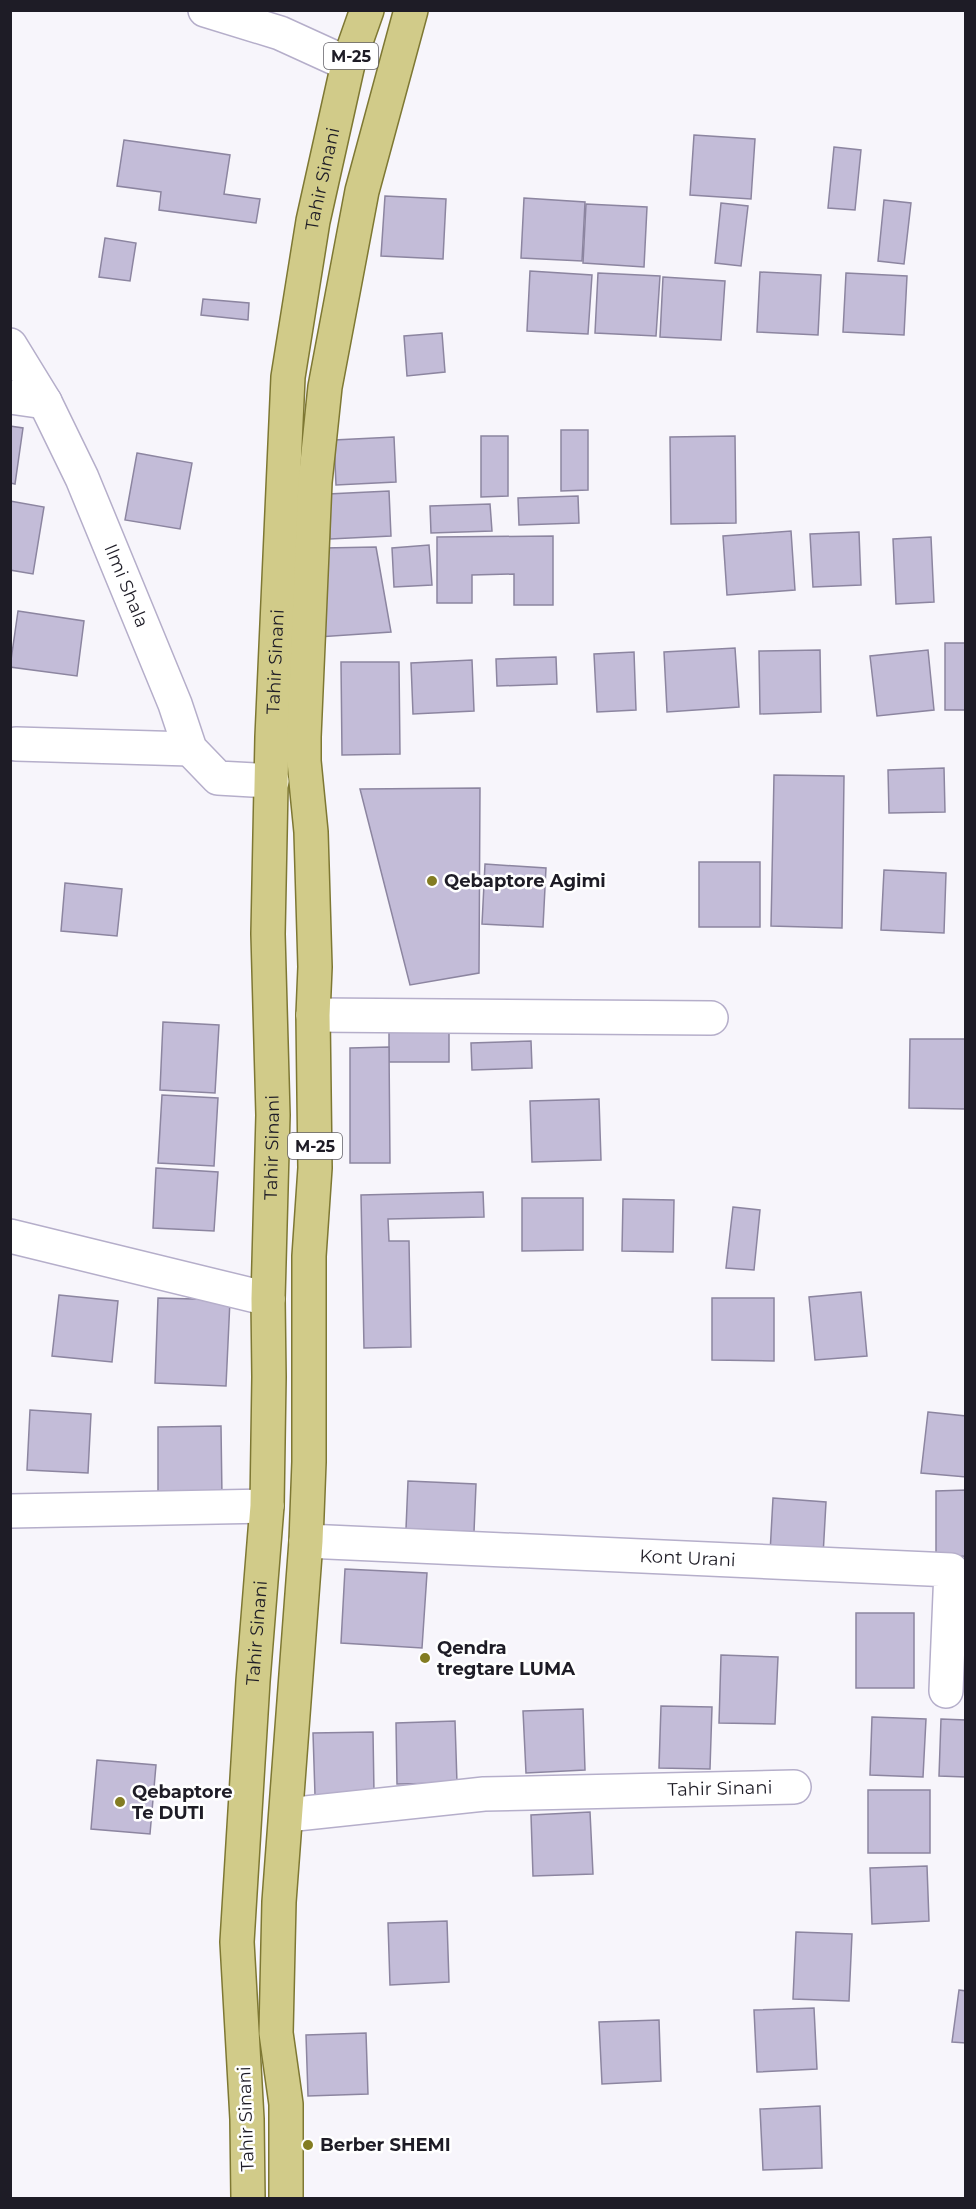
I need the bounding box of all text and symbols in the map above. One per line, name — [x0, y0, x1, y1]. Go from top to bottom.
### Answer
road number: M-25 — [324, 43, 378, 69]
street label: Tahir Sinani — [301, 125, 345, 232]
street label: Ilmi Shala — [99, 541, 153, 631]
street label: Tahir Sinani — [262, 609, 289, 715]
place label: Qebaptore Agimi — [444, 870, 606, 892]
marker: Qebaptore Agimi — [425, 874, 439, 888]
street label: Tahir Sinani — [260, 1095, 284, 1200]
road number: M-25 — [288, 1133, 342, 1159]
street label: Kont Urani — [639, 1545, 736, 1571]
street label: Tahir Sinani — [242, 1580, 272, 1686]
place label: Qendra tregtare LUMA — [437, 1637, 575, 1680]
marker: Qendra tregtare LUMA — [418, 1651, 432, 1665]
street label: Tahir Sinani — [667, 1776, 773, 1801]
place label: Qebaptore Te DUTI — [132, 1781, 233, 1824]
marker: Qebaptore Te DUTI — [113, 1795, 127, 1809]
street label: Tahir Sinani — [233, 2066, 259, 2172]
place label: Berber SHEMI — [320, 2134, 451, 2156]
marker: Berber SHEMI — [301, 2138, 315, 2152]

